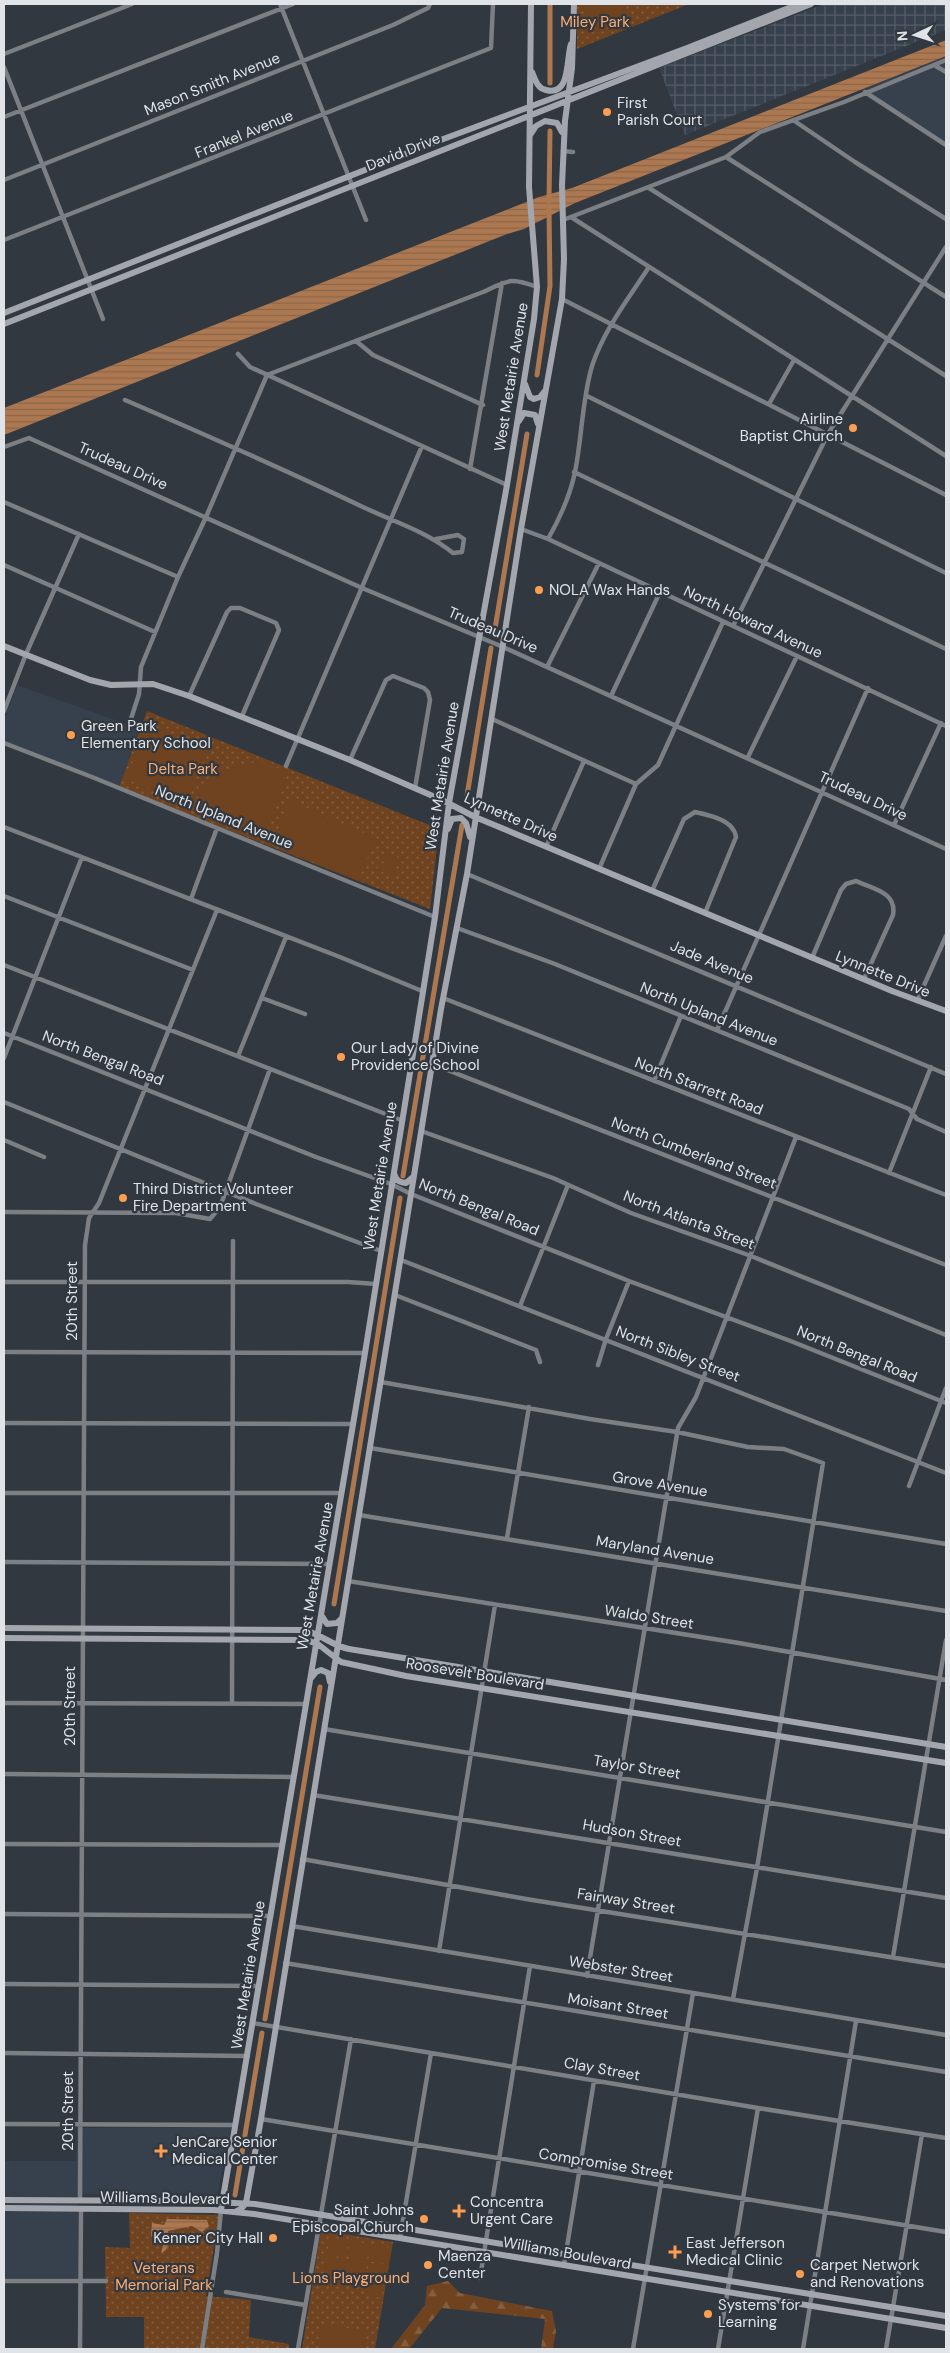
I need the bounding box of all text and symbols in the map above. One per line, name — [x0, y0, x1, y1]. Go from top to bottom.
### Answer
north arrow — [890, 10, 940, 60]
park label: Miley Park — [560, 12, 630, 32]
text: N — [893, 30, 911, 42]
street label: Mason Smith Avenue — [141, 48, 283, 120]
place label: First Parish Court — [617, 93, 703, 130]
street label: Frankel Avenue — [192, 105, 296, 163]
marker: First Parish Court — [601, 106, 613, 118]
street label: David Drive — [363, 128, 443, 176]
street label: West Metairie Avenue — [489, 301, 533, 453]
place label: Airline Baptist Church — [740, 409, 843, 446]
marker: Airline Baptist Church — [847, 422, 859, 434]
street label: Trudeau Drive — [75, 437, 171, 495]
place label: NOLA Wax Hands — [549, 580, 670, 600]
street label: North Howard Avenue — [680, 581, 826, 663]
marker: NOLA Wax Hands — [533, 584, 545, 596]
street label: Trudeau Drive — [445, 602, 541, 658]
street label: West Metairie Avenue — [420, 700, 464, 852]
place label: Green Park Elementary School — [81, 716, 211, 753]
marker: Green Park Elementary School — [65, 729, 77, 741]
park label: Delta Park — [148, 759, 218, 779]
street label: Trudeau Drive — [815, 767, 911, 825]
street label: North Upland Avenue — [152, 780, 296, 854]
street label: Lynnette Drive — [461, 787, 561, 847]
street label: Jade Avenue — [667, 935, 757, 989]
street label: Lynnette Drive — [833, 946, 933, 1002]
street label: North Upland Avenue — [637, 977, 781, 1051]
street label: North Bengal Road — [40, 1026, 166, 1090]
place label: Our Lady of Divine Providence School — [351, 1038, 480, 1075]
marker: Our Lady of Divine Providence School — [335, 1051, 347, 1063]
street label: North Starrett Road — [632, 1052, 766, 1120]
street label: West Metairie Avenue — [358, 1100, 402, 1252]
street label: North Cumberland Street — [608, 1112, 780, 1194]
street label: North Bengal Road — [416, 1174, 542, 1240]
place label: Third District Volunteer Fire Department — [133, 1179, 294, 1216]
street label: North Atlanta Street — [620, 1186, 758, 1254]
marker: Third District Volunteer Fire Department — [117, 1192, 129, 1204]
street label: 20th Street — [62, 1261, 82, 1341]
street label: North Sibley Street — [613, 1321, 743, 1387]
street label: North Bengal Road — [794, 1321, 920, 1387]
street label: Grove Avenue — [611, 1467, 709, 1501]
street label: West Metairie Avenue — [292, 1500, 338, 1652]
street label: Maryland Avenue — [595, 1531, 715, 1569]
street label: Waldo Street — [603, 1600, 695, 1634]
street label: Roosevelt Boulevard — [404, 1653, 546, 1695]
street label: 20th Street — [60, 1666, 80, 1746]
street label: Taylor Street — [592, 1750, 682, 1784]
street label: Hudson Street — [581, 1814, 683, 1852]
street label: Fairway Street — [576, 1883, 676, 1919]
street label: West Metairie Avenue — [226, 1899, 270, 2051]
street label: Webster Street — [568, 1951, 675, 1987]
street label: Moisant Street — [566, 1988, 670, 2024]
street label: Clay Street — [562, 2052, 642, 2086]
street label: 20th Street — [58, 2071, 78, 2151]
place label: JenCare Senior Medical Center — [172, 2132, 278, 2169]
street label: Compromise Street — [537, 2143, 675, 2185]
marker: JenCare Senior Medical Center — [154, 2144, 168, 2158]
street label: Williams Boulevard — [100, 2187, 230, 2209]
place label: Concentra Urgent Care — [470, 2192, 553, 2229]
place label: Saint Johns Episcopal Church — [292, 2200, 414, 2237]
marker: Concentra Urgent Care — [452, 2204, 466, 2218]
marker: Saint Johns Episcopal Church — [418, 2213, 430, 2225]
place label: Kenner City Hall — [153, 2228, 263, 2248]
marker: Kenner City Hall — [267, 2232, 279, 2244]
street label: Williams Boulevard — [501, 2232, 633, 2274]
place label: East Jefferson Medical Clinic — [686, 2233, 785, 2270]
marker: East Jefferson Medical Clinic — [668, 2245, 682, 2259]
place label: Maenza Center — [438, 2246, 491, 2283]
place label: Carpet Network and Renovations — [810, 2255, 924, 2292]
park label: Veterans Memorial Park — [115, 2258, 213, 2295]
marker: Maenza Center — [422, 2259, 434, 2271]
park label: Lions Playground — [292, 2268, 410, 2288]
marker: Carpet Network and Renovations — [794, 2268, 806, 2280]
place label: Systems for Learning — [718, 2295, 801, 2332]
marker: Systems for Learning — [702, 2308, 714, 2320]

